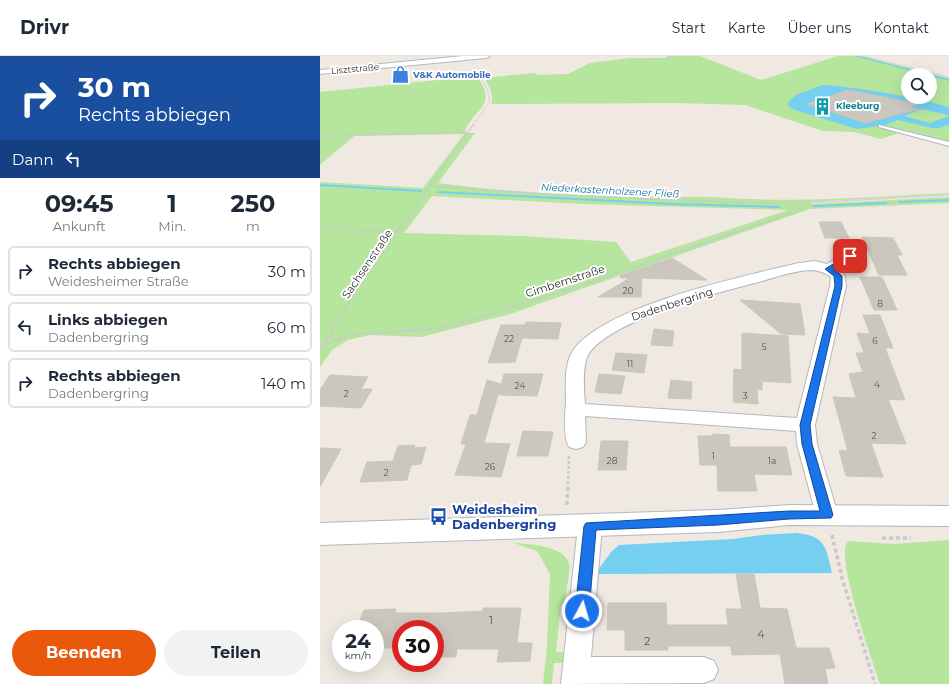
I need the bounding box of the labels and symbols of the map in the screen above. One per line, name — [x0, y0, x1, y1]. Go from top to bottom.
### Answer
street label: Lisztstraße — [330, 61, 380, 76]
shop icon: V&K Automobile — [390, 65, 410, 85]
place label: V&K Automobile — [412, 69, 491, 80]
building icon: Kleeburg — [813, 96, 833, 116]
place label: Kleeburg — [836, 100, 879, 111]
water label: Niederkastenholzener Fließ — [541, 180, 680, 201]
street label: Sachsenstraße — [339, 226, 396, 301]
pin — [833, 239, 867, 273]
street label: Cimbernstraße — [524, 261, 607, 300]
street label: Dadenbergring — [629, 284, 715, 324]
house number: 20 — [622, 285, 634, 296]
house number: 8 — [877, 298, 883, 309]
house number: 22 — [504, 333, 514, 344]
house number: 6 — [872, 335, 878, 346]
house number: 5 — [761, 341, 767, 352]
house number: 11 — [627, 358, 633, 369]
house number: 4 — [874, 379, 880, 390]
house number: 24 — [515, 380, 525, 391]
house number: 2 — [343, 388, 349, 399]
house number: 3 — [742, 390, 748, 401]
house number: 2 — [871, 430, 877, 441]
house number: 1 — [711, 450, 715, 461]
house number: 28 — [607, 455, 618, 466]
house number: 1a — [768, 455, 776, 466]
house number: 26 — [485, 461, 496, 472]
house number: 2 — [383, 467, 389, 478]
place label: Weidesheim Dadenbergring — [452, 501, 556, 532]
bus stop icon: Weidesheim Dadenbergring — [429, 506, 449, 526]
position arrow — [561, 590, 603, 632]
house number: 1 — [489, 613, 493, 627]
speed limit sign: 30 — [392, 620, 444, 672]
house number: 4 — [757, 627, 765, 641]
house number: 2 — [644, 634, 650, 648]

